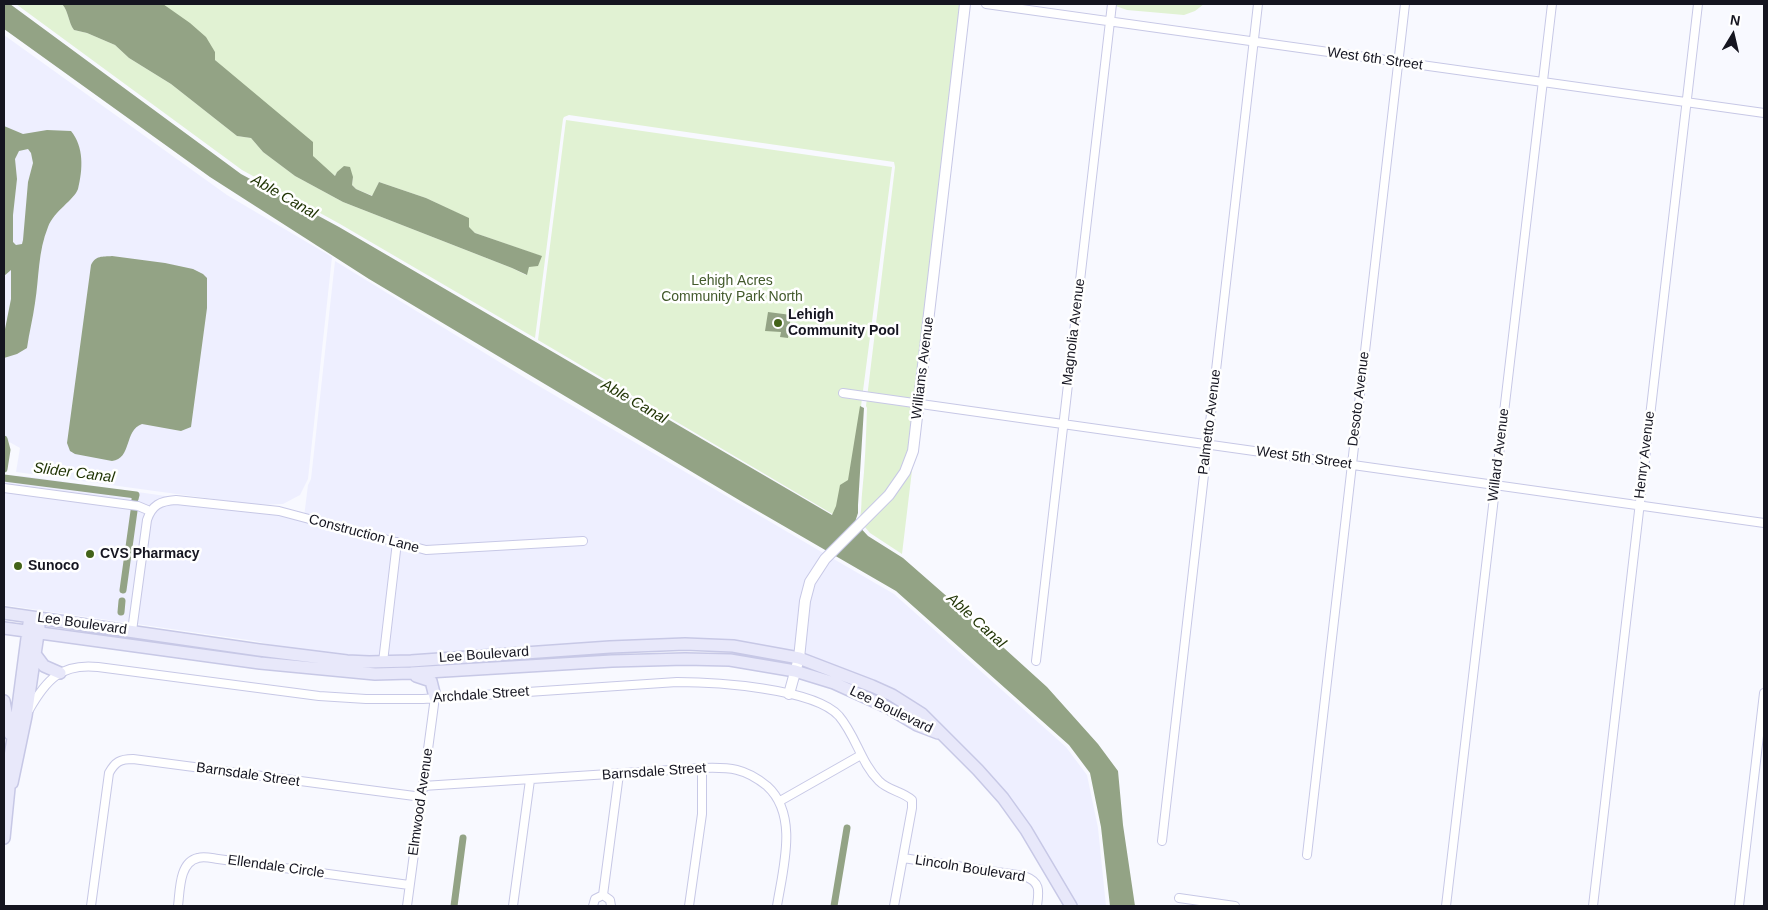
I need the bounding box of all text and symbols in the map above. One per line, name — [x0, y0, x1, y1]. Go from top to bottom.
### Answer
north arrow — [1708, 10, 1758, 60]
text: N — [1729, 11, 1742, 29]
street label: West 6th Street — [1326, 44, 1424, 74]
water label: Able Canal — [248, 171, 320, 223]
park label: Lehigh Acres Community Park North — [661, 273, 803, 306]
street label: Magnolia Avenue — [1059, 277, 1089, 387]
place label: Lehigh Community Pool — [788, 307, 899, 340]
street label: Williams Avenue — [908, 316, 938, 420]
marker: Lehigh Community Pool — [772, 317, 784, 329]
street label: Desoto Avenue — [1345, 351, 1373, 447]
street label: Palmetto Avenue — [1195, 368, 1225, 476]
water label: Able Canal — [598, 376, 670, 428]
street label: Willard Avenue — [1485, 407, 1513, 503]
street label: Henry Avenue — [1631, 410, 1659, 500]
street label: West 5th Street — [1255, 443, 1353, 473]
water label: Slider Canal — [32, 459, 116, 487]
street label: Construction Lane — [307, 511, 421, 557]
place label: CVS Pharmacy — [100, 546, 200, 562]
marker: CVS Pharmacy — [84, 548, 96, 560]
place label: Sunoco — [28, 558, 79, 574]
marker: Sunoco — [12, 560, 24, 572]
water label: Able Canal — [943, 590, 1009, 652]
street label: Lee Boulevard — [36, 609, 128, 639]
street label: Lee Boulevard — [438, 643, 530, 667]
street label: Archdale Street — [432, 683, 530, 707]
street label: Lee Boulevard — [847, 683, 935, 737]
street label: Elmwood Avenue — [405, 747, 437, 857]
street label: Barnsdale Street — [195, 759, 301, 791]
street label: Barnsdale Street — [601, 760, 707, 784]
street label: Ellendale Circle — [227, 852, 325, 882]
street label: Lincoln Boulevard — [914, 852, 1026, 886]

